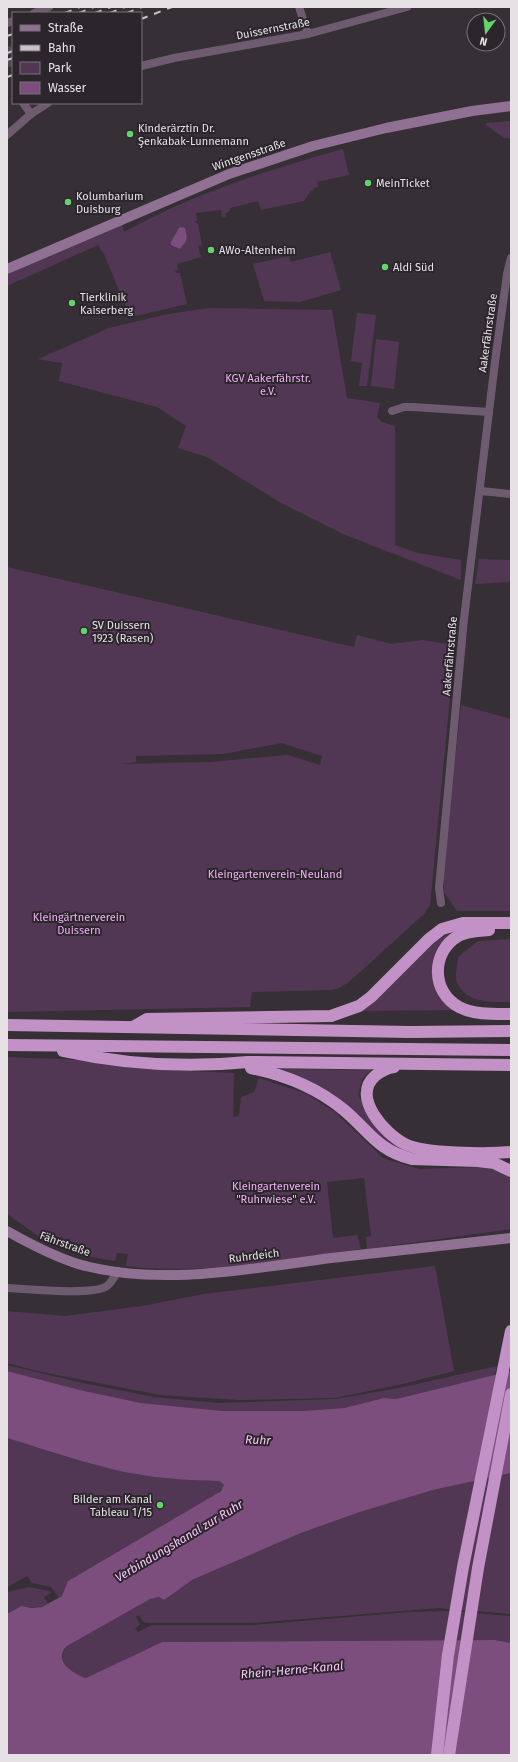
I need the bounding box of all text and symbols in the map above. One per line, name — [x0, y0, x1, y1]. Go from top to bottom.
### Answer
legend — [12, 12, 142, 104]
north arrow — [466, 12, 506, 52]
street label: Duissernstraße — [235, 15, 311, 43]
text: Straße — [48, 21, 83, 35]
text: N — [478, 34, 489, 48]
text: Bahn — [48, 41, 76, 55]
text: Park — [48, 61, 72, 75]
text: Wasser — [48, 81, 87, 95]
place label: Kinderärztin Dr. Şenkabak-Lunnemann — [138, 122, 249, 148]
marker: Kinderärztin Dr. Şenkabak-Lunnemann — [125, 129, 135, 139]
street label: Wintgensstraße — [211, 136, 287, 174]
place label: MeinTicket — [376, 177, 430, 190]
marker: MeinTicket — [363, 178, 373, 188]
place label: Kolumbarium Duisburg — [76, 190, 143, 216]
marker: Kolumbarium Duisburg — [63, 197, 73, 207]
place label: AWo-Altenheim — [219, 244, 296, 257]
marker: AWo-Altenheim — [206, 245, 216, 255]
place label: Aldi Süd — [393, 261, 434, 274]
marker: Aldi Süd — [380, 262, 390, 272]
place label: Tierklinik Kaiserberg — [80, 291, 133, 317]
street label: Aakerfährstraße — [476, 293, 500, 373]
marker: Tierklinik Kaiserberg — [67, 298, 77, 308]
park label: KGV Aakerfährstr. e.V. — [225, 372, 311, 398]
street label: Aakerfährstraße — [440, 616, 460, 696]
place label: SV Duissern 1923 (Rasen) — [92, 619, 154, 645]
marker: SV Duissern 1923 (Rasen) — [79, 626, 89, 636]
park label: Kleingartenverein-Neuland — [208, 868, 342, 881]
park label: Kleingärtnerverein Duissern — [33, 911, 125, 937]
park label: Kleingartenverein "Ruhrwiese" e.V. — [232, 1180, 320, 1206]
street label: Fährstraße — [38, 1229, 92, 1259]
street label: Ruhrdeich — [228, 1246, 280, 1266]
water label: Ruhr — [245, 1433, 271, 1447]
place label: Bilder am Kanal Tableau 1/15 — [73, 1493, 152, 1519]
water label: Verbindungskanal zur Ruhr — [113, 1497, 246, 1585]
marker: Bilder am Kanal Tableau 1/15 — [155, 1500, 165, 1510]
water label: Rhein-Herne-Kanal — [240, 1659, 344, 1681]

